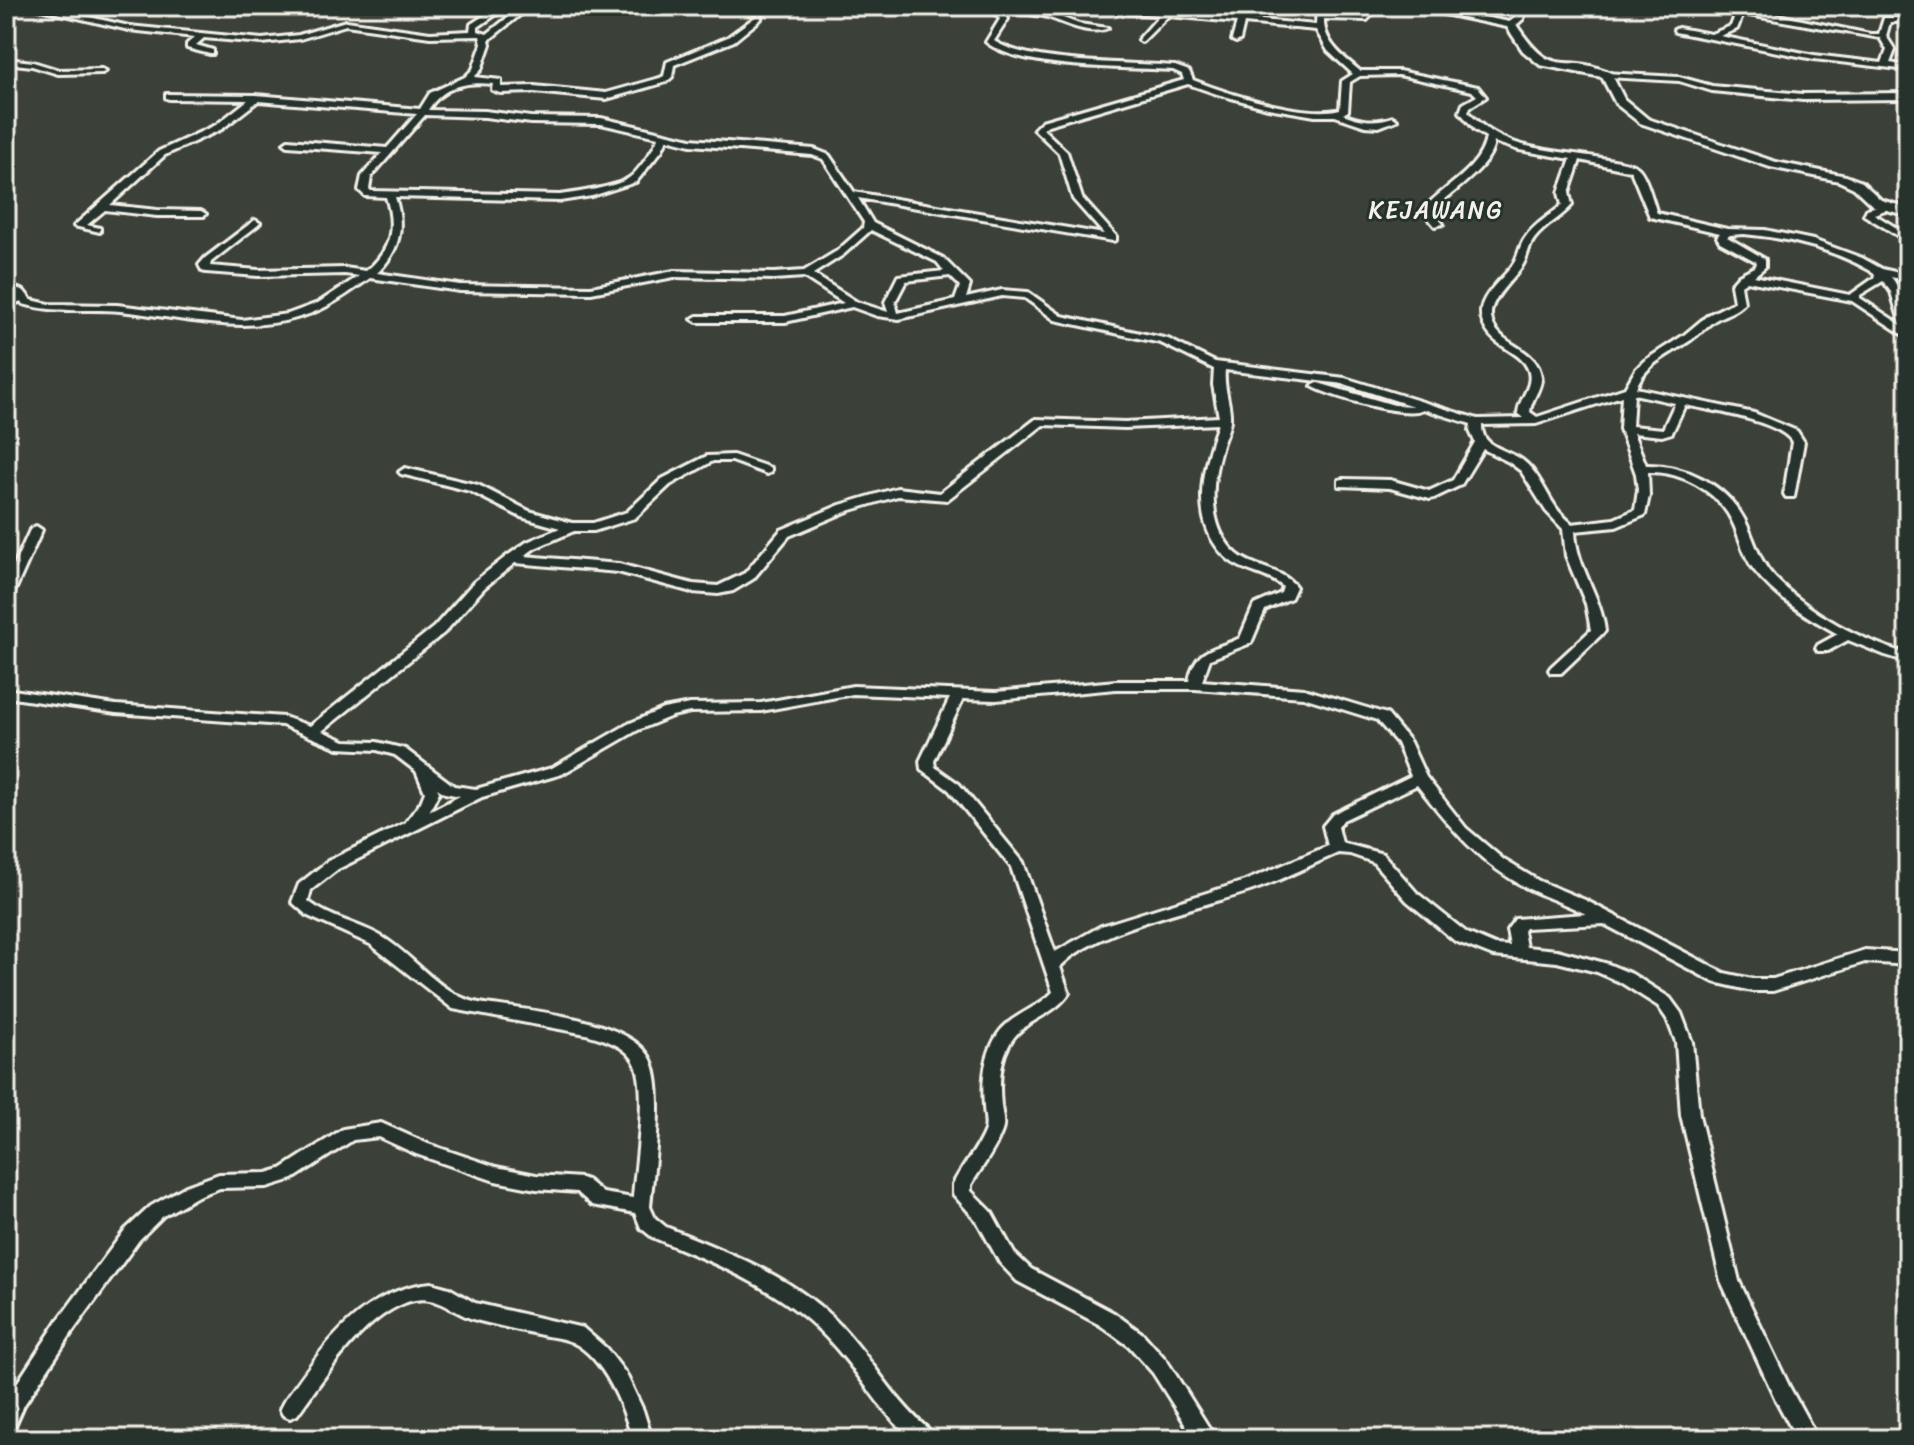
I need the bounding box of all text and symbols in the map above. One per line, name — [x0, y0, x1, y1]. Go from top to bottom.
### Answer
district label: KEJAWANG — [1369, 189, 1503, 231]

